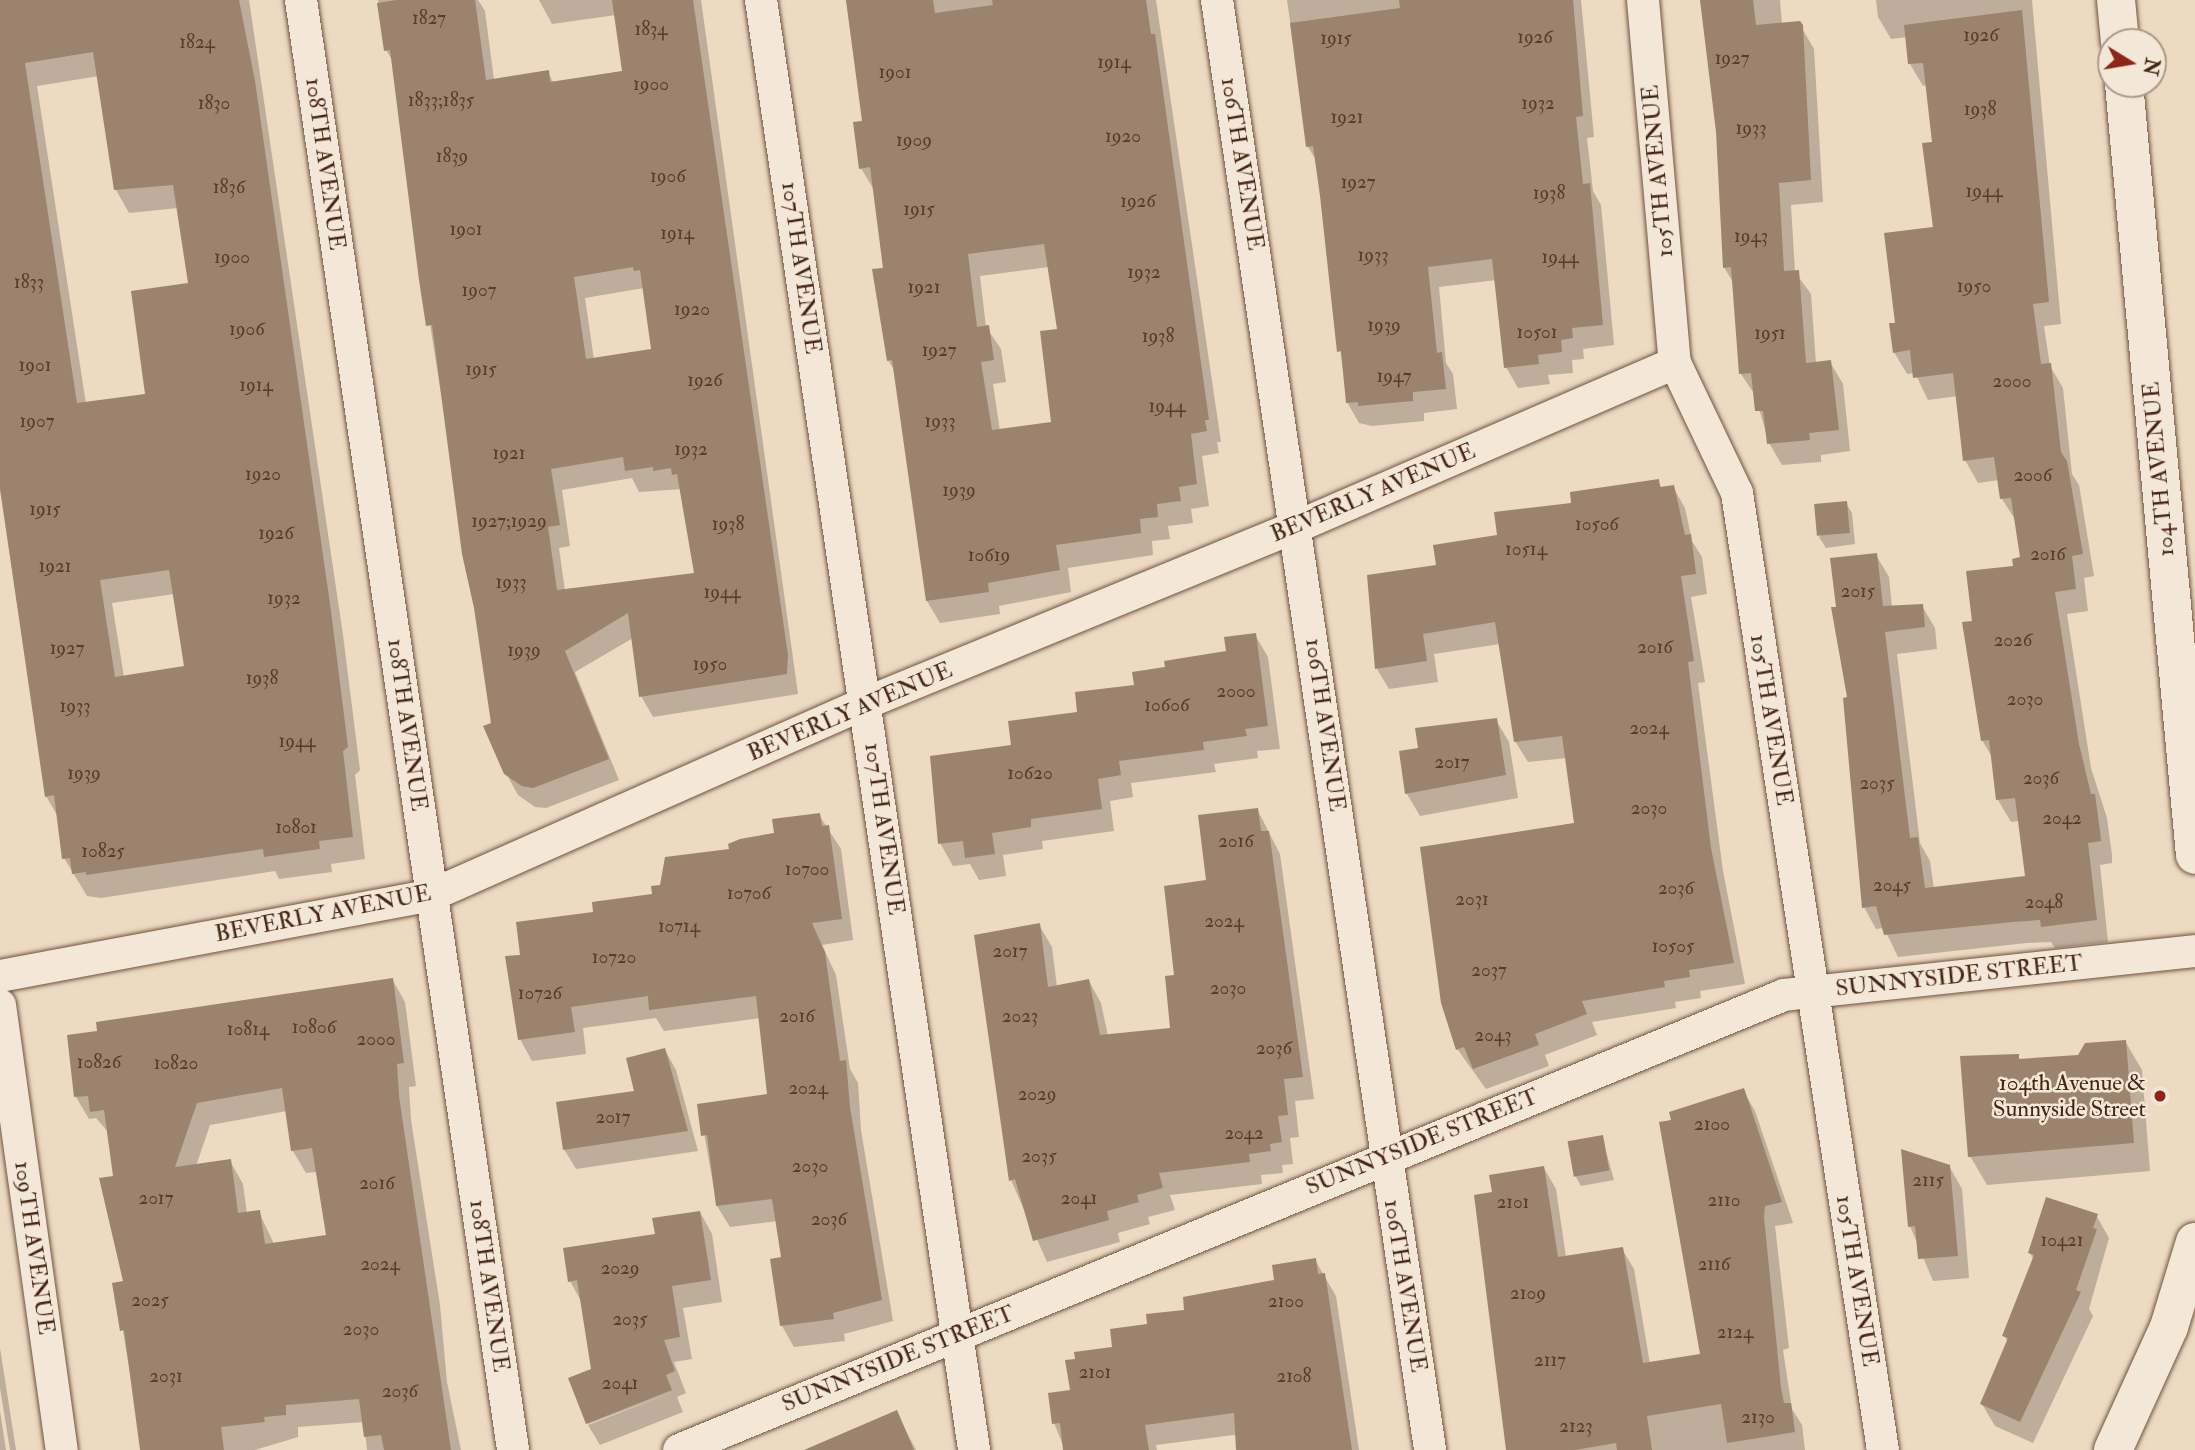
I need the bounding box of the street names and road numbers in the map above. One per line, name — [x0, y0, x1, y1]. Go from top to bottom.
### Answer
street label: 108TH AVENUE — [299, 76, 351, 252]
street label: 106TH AVENUE — [1215, 76, 1269, 252]
street label: 105TH AVENUE — [1637, 84, 1679, 258]
street label: 107TH AVENUE — [775, 180, 827, 356]
street label: 104TH AVENUE — [2138, 380, 2180, 558]
street label: BEVERLY AVENUE — [1267, 437, 1479, 549]
street label: 105TH AVENUE — [1744, 632, 1798, 808]
street label: 108TH AVENUE — [381, 637, 433, 813]
street label: 106TH AVENUE — [1299, 637, 1351, 813]
street label: BEVERLY AVENUE — [744, 656, 956, 768]
street label: 107TH AVENUE — [858, 741, 910, 917]
street label: BEVERLY AVENUE — [213, 880, 433, 948]
street label: SUNNYSIDE STREET — [1834, 949, 2084, 1003]
street label: SUNNYSIDE STREET — [1302, 1083, 1542, 1201]
street label: 109TH AVENUE — [8, 1160, 60, 1336]
street label: 105TH AVENUE — [1830, 1193, 1884, 1369]
street label: 108TH AVENUE — [463, 1198, 515, 1374]
street label: 106TH AVENUE — [1378, 1198, 1432, 1374]
street label: SUNNYSIDE STREET — [778, 1300, 1018, 1418]

